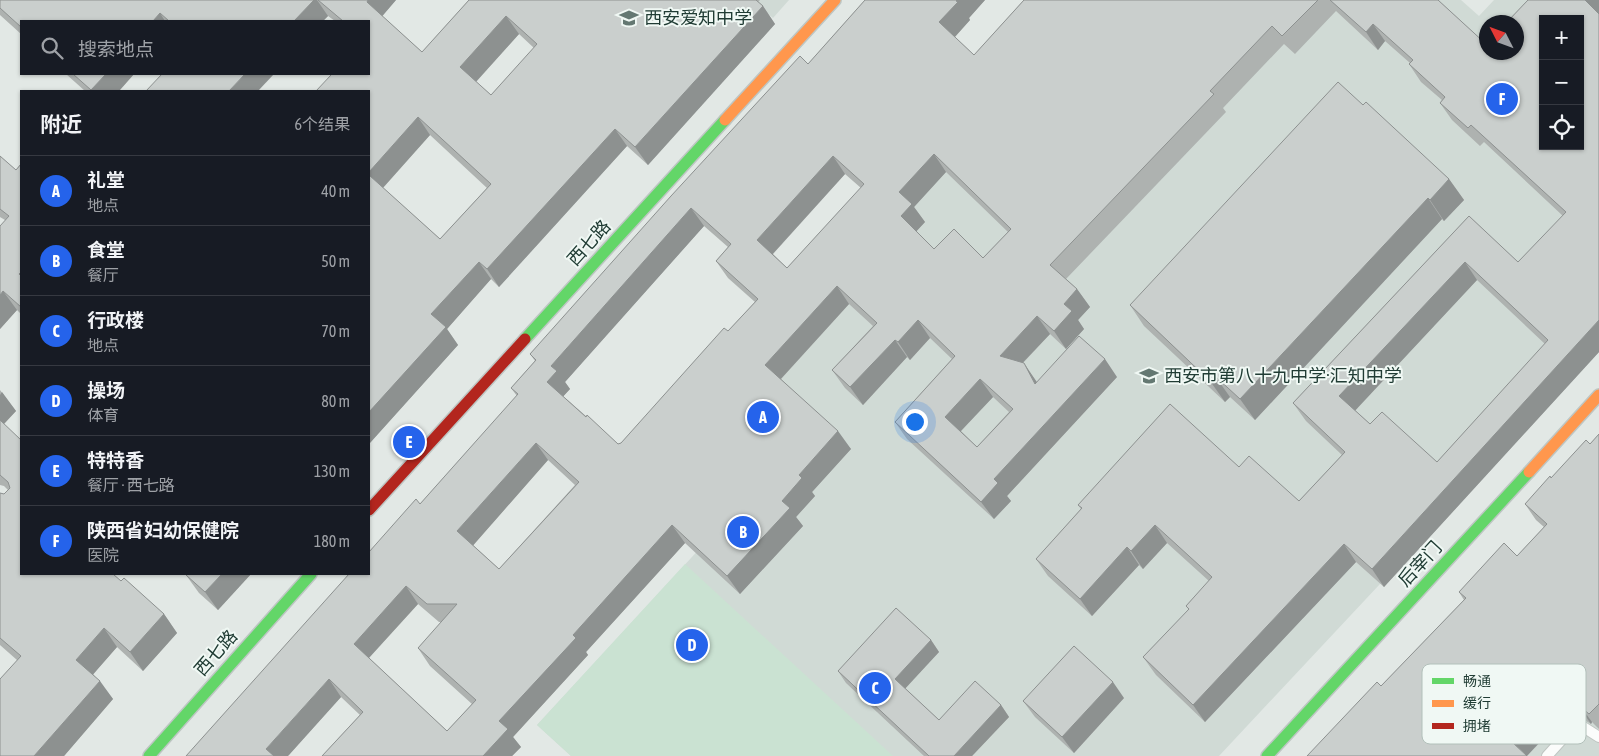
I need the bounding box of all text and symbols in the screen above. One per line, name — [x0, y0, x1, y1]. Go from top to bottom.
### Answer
school or university icon: 西安爱知中学 — [618, 7, 640, 29]
place label: 西安爱知中学 — [644, 7, 752, 28]
north arrow — [1479, 15, 1524, 60]
map controls — [1539, 15, 1584, 150]
button: + — [1539, 15, 1584, 60]
search box — [20, 20, 370, 75]
icon: search — [38, 34, 66, 62]
text: 搜索地点 — [78, 38, 154, 60]
button: − — [1539, 60, 1584, 105]
pin: F — [1486, 80, 1518, 118]
button: locate — [1539, 105, 1584, 150]
text: 附近 — [40, 112, 82, 136]
text: 6个结果 — [294, 115, 350, 133]
text: 礼堂 — [87, 169, 125, 191]
text: A — [52, 182, 60, 200]
text: 40 m — [321, 182, 350, 200]
text: 地点 — [87, 196, 119, 214]
street label: 西七路 — [563, 216, 614, 270]
text: 食堂 — [87, 239, 125, 261]
text: B — [52, 252, 60, 270]
text: 50 m — [321, 252, 350, 270]
text: 餐厅 — [87, 266, 119, 284]
text: 行政楼 — [87, 309, 144, 331]
text: C — [52, 322, 60, 340]
text: 70 m — [321, 322, 350, 340]
text: 地点 — [87, 336, 119, 354]
school or university icon: 西安市第八十九中学·汇知中学 — [1138, 365, 1160, 387]
place label: 西安市第八十九中学·汇知中学 — [1164, 365, 1402, 386]
text: 操场 — [87, 379, 125, 401]
text: D — [52, 392, 60, 410]
text: 80 m — [321, 392, 350, 410]
pin: A — [747, 398, 779, 436]
text: 体育 — [87, 406, 119, 424]
your location — [902, 409, 928, 435]
pin: E — [393, 423, 425, 461]
text: 特特香 — [87, 449, 144, 471]
text: E — [53, 462, 59, 480]
text: 130 m — [314, 462, 350, 480]
text: 餐厅 · 西七路 — [87, 476, 175, 494]
pin: B — [727, 513, 759, 551]
text: 陕西省妇幼保健院 — [87, 519, 239, 541]
text: F — [53, 532, 59, 550]
text: 180 m — [314, 532, 350, 550]
street label: 后宰门 — [1394, 537, 1446, 591]
text: 医院 — [87, 546, 119, 564]
street label: 西七路 — [190, 625, 241, 680]
pin: D — [676, 626, 708, 664]
legend — [1422, 664, 1586, 744]
pin: C — [859, 669, 891, 707]
text: 畅通 — [1463, 673, 1491, 689]
text: 缓行 — [1463, 695, 1491, 711]
text: 拥堵 — [1463, 718, 1491, 734]

